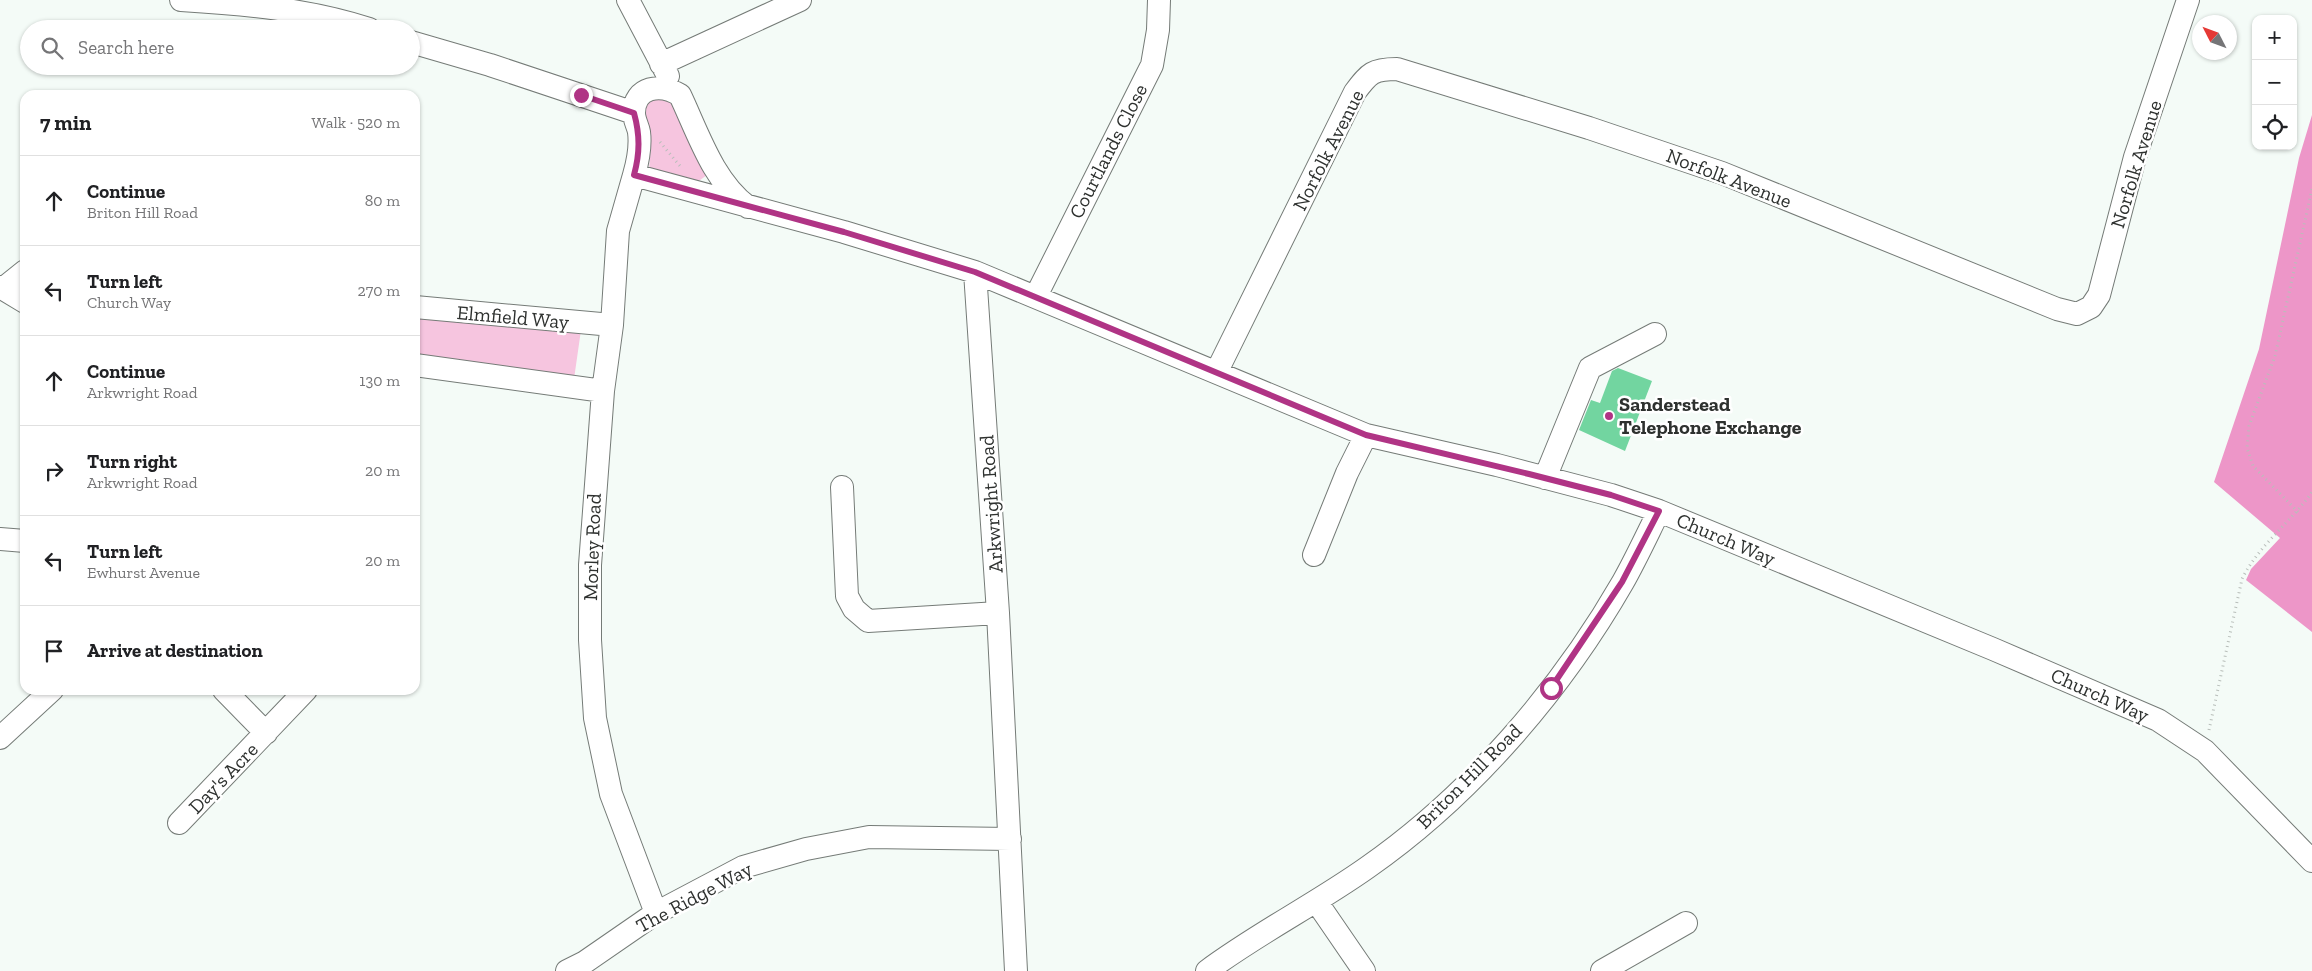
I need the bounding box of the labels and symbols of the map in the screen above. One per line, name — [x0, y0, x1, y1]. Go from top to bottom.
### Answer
north arrow — [2192, 15, 2237, 60]
street label: Courtlands Close — [1064, 80, 1152, 222]
route end — [570, 84, 593, 107]
street label: Norfolk Avenue — [1287, 86, 1369, 214]
street label: Norfolk Avenue — [2105, 97, 2167, 231]
street label: Norfolk Avenue — [1663, 143, 1795, 213]
street label: Elmfield Way — [456, 300, 571, 334]
place label: Sanderstead Telephone Exchange — [1619, 392, 1802, 439]
marker: Sanderstead Telephone Exchange — [1603, 410, 1615, 422]
street label: Arkwright Road — [974, 434, 1008, 574]
street label: Morley Road — [578, 493, 606, 601]
street label: Church Way — [1673, 507, 1780, 571]
street label: Church Way — [2047, 663, 2154, 728]
route start — [1540, 677, 1563, 700]
street label: Briton Hill Road — [1411, 718, 1527, 834]
street label: Day's Acre — [183, 737, 263, 819]
street label: The Ridge Way — [632, 856, 757, 938]

